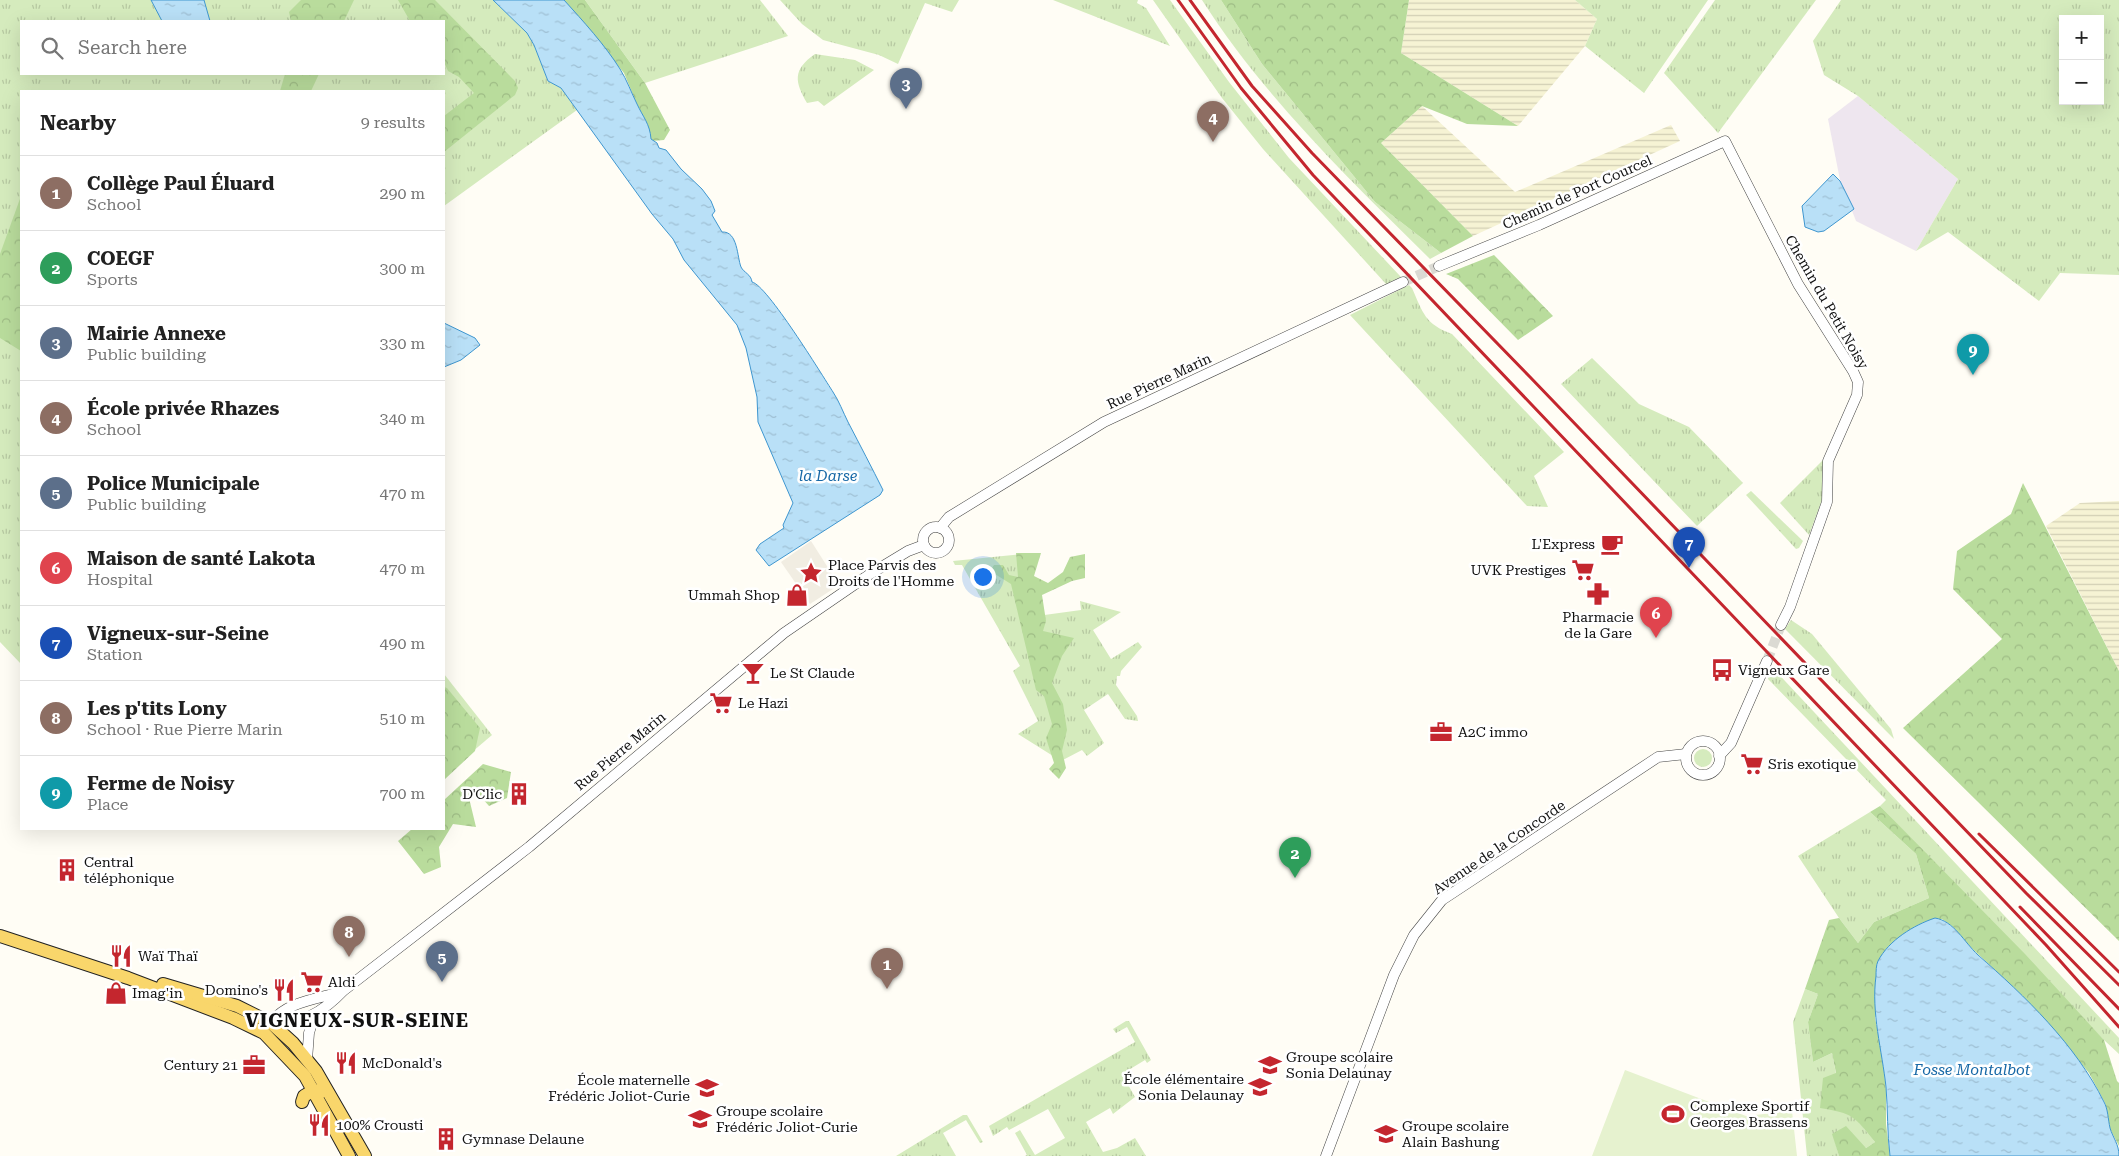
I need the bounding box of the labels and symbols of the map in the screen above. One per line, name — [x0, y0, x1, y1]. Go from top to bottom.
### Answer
pin: 3 — [890, 68, 922, 109]
pin: 4 — [1197, 101, 1229, 142]
street label: Chemin de Port Courcel — [1500, 152, 1655, 232]
street label: Chemin du Petit Noisy — [1782, 232, 1872, 372]
pin: 9 — [1957, 334, 1989, 375]
street label: Rue Pierre Marin — [1104, 350, 1214, 412]
water label: la Darse — [799, 467, 858, 485]
pin: 7 — [1673, 527, 1705, 568]
cafe icon: L'Express — [1599, 531, 1625, 557]
place label: L'Express — [1531, 536, 1595, 552]
place label: Place Parvis des Droits de l'Homme — [828, 557, 954, 589]
supermarket icon: UVK Prestiges — [1570, 557, 1596, 583]
place icon: Place Parvis des Droits de l'Homme — [798, 560, 824, 586]
place label: UVK Prestiges — [1471, 562, 1566, 578]
your location — [970, 564, 996, 590]
pharmacy icon: Pharmacie de la Gare — [1585, 581, 1611, 607]
shop icon: Ummah Shop — [784, 582, 810, 608]
place label: Ummah Shop — [688, 587, 780, 603]
pin: 6 — [1640, 597, 1672, 638]
place label: Pharmacie de la Gare — [1562, 609, 1634, 641]
bus stop icon: Vigneux Gare — [1709, 657, 1735, 683]
bar icon: Le St Claude — [740, 660, 766, 686]
place label: Vigneux Gare — [1738, 662, 1830, 678]
place label: Le St Claude — [770, 665, 855, 681]
supermarket icon: Le Hazi — [708, 690, 734, 716]
place label: Le Hazi — [738, 695, 789, 711]
street label: Rue Pierre Marin — [571, 708, 669, 794]
office icon: A2C immo — [1428, 719, 1454, 745]
place label: A2C immo — [1458, 724, 1528, 740]
supermarket icon: Sris exotique — [1739, 751, 1765, 777]
place label: Sris exotique — [1768, 756, 1857, 772]
building icon: D'Clic — [506, 781, 532, 807]
place label: D'Clic — [462, 786, 502, 802]
street label: Avenue de la Concorde — [1430, 797, 1568, 897]
pin: 2 — [1279, 837, 1311, 878]
place label: Central téléphonique — [84, 854, 175, 886]
building icon: Central téléphonique — [54, 857, 80, 883]
pin: 8 — [333, 916, 365, 957]
pin: 5 — [426, 941, 458, 982]
restaurant icon: Waï Thaï — [108, 943, 134, 969]
place label: Waï Thaï — [138, 948, 198, 964]
pin: 1 — [871, 948, 903, 989]
supermarket icon: Aldi — [299, 969, 325, 995]
place label: Aldi — [328, 974, 356, 990]
restaurant icon: Domino's — [271, 977, 297, 1003]
shop icon: Imag'in — [103, 980, 129, 1006]
place label: Domino's — [205, 982, 268, 998]
place label: Imag'in — [132, 985, 183, 1001]
district label: VIGNEUX-SUR-SEINE — [245, 1009, 469, 1032]
place label: Groupe scolaire Sonia Delaunay — [1286, 1049, 1393, 1081]
restaurant icon: McDonald's — [333, 1050, 359, 1076]
office icon: Century 21 — [241, 1052, 267, 1078]
school or university icon: Groupe scolaire Sonia Delaunay — [1257, 1052, 1283, 1078]
place label: McDonald's — [362, 1055, 442, 1071]
place label: Century 21 — [164, 1057, 238, 1073]
water label: Fosse Montalbot — [1913, 1061, 2031, 1079]
place label: École élémentaire Sonia Delaunay — [1123, 1071, 1245, 1103]
place label: École maternelle Frédéric Joliot-Curie — [548, 1072, 690, 1104]
school or university icon: École élémentaire Sonia Delaunay — [1247, 1074, 1273, 1100]
school or university icon: École maternelle Frédéric Joliot-Curie — [694, 1075, 720, 1101]
place label: Complexe Sportif Georges Brassens — [1690, 1098, 1810, 1130]
sports icon: Complexe Sportif Georges Brassens — [1660, 1101, 1686, 1127]
place label: Groupe scolaire Frédéric Joliot-Curie — [716, 1103, 858, 1135]
school or university icon: Groupe scolaire Frédéric Joliot-Curie — [687, 1106, 713, 1132]
restaurant icon: 100% Crousti — [306, 1112, 332, 1138]
place label: 100% Crousti — [336, 1117, 424, 1133]
place label: Groupe scolaire Alain Bashung — [1402, 1118, 1509, 1150]
school or university icon: Groupe scolaire Alain Bashung — [1373, 1121, 1399, 1147]
building icon: Gymnase Delaune — [433, 1126, 459, 1152]
place label: Gymnase Delaune — [462, 1131, 585, 1147]

